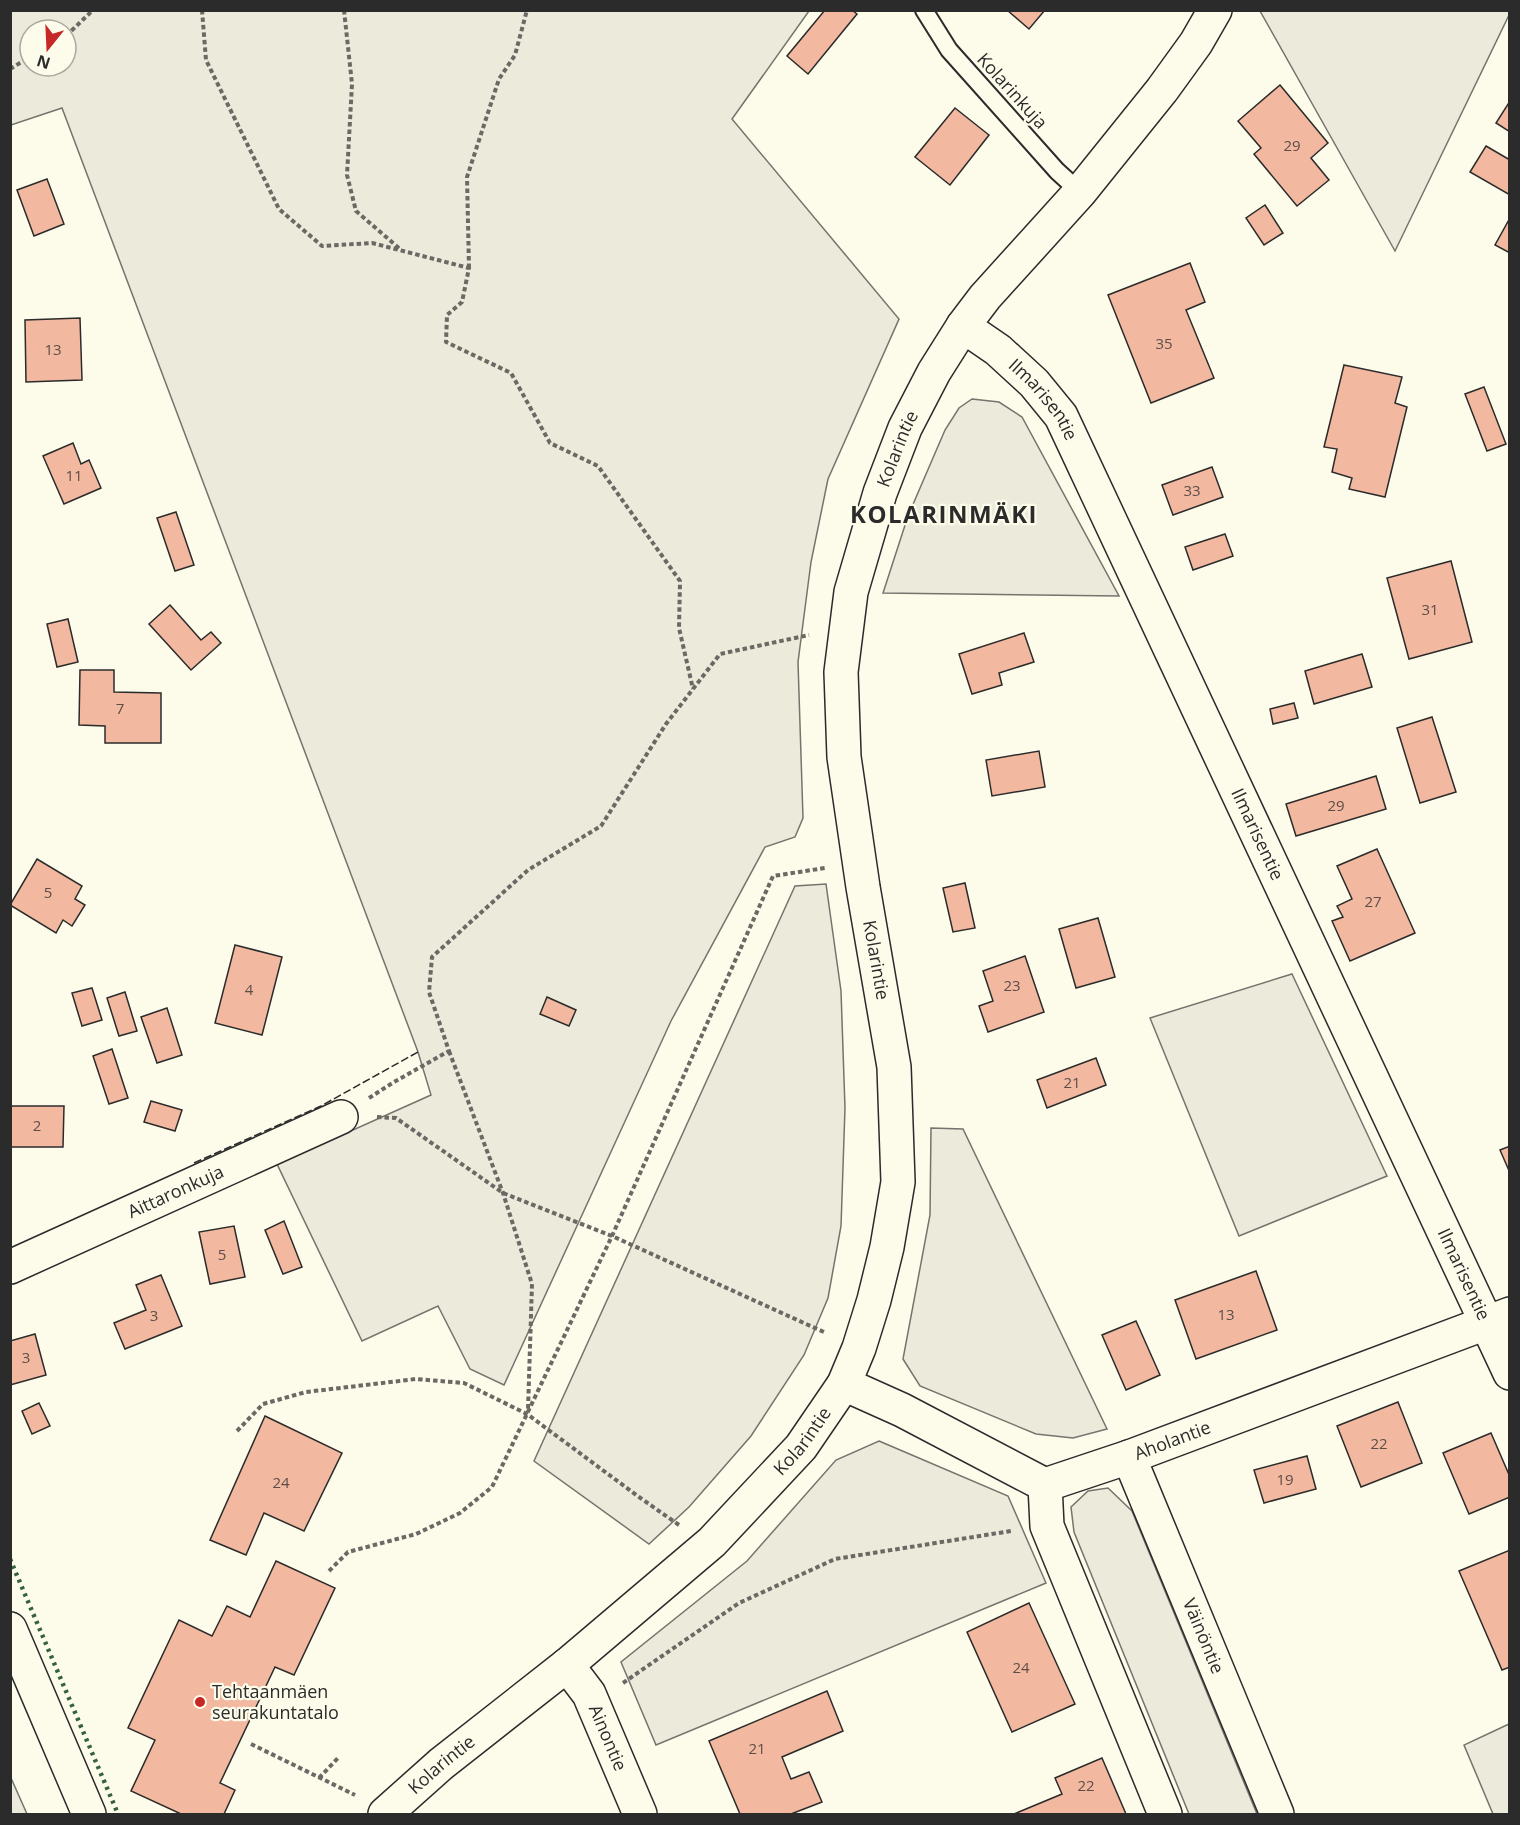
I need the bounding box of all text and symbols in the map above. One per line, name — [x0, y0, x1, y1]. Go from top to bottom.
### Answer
north arrow — [18, 18, 78, 78]
street label: Kolarinkuja — [972, 47, 1053, 133]
text: N — [34, 50, 53, 75]
house number: 29 — [1283, 135, 1301, 155]
house number: 35 — [1155, 333, 1173, 353]
house number: 13 — [44, 339, 62, 359]
street label: Ilmarisentie — [1004, 353, 1084, 444]
street label: Kolarintie — [870, 406, 923, 490]
house number: 11 — [65, 465, 83, 485]
house number: 33 — [1183, 480, 1201, 500]
district label: KOLARINMÄKI — [850, 497, 1038, 530]
house number: 31 — [1421, 599, 1439, 619]
house number: 7 — [116, 698, 124, 718]
street label: Ilmarisentie — [1226, 784, 1290, 884]
house number: 29 — [1327, 795, 1345, 815]
house number: 5 — [44, 882, 52, 902]
house number: 27 — [1364, 891, 1382, 911]
street label: Kolarintie — [858, 918, 896, 1002]
house number: 23 — [1003, 975, 1021, 995]
house number: 4 — [245, 979, 254, 999]
house number: 21 — [1063, 1072, 1081, 1092]
house number: 2 — [33, 1115, 41, 1135]
street label: Aittaronkuja — [123, 1159, 227, 1223]
street label: Ilmarisentie — [1433, 1224, 1496, 1324]
house number: 5 — [218, 1244, 226, 1264]
house number: 13 — [1217, 1304, 1235, 1324]
house number: 3 — [150, 1305, 158, 1325]
house number: 3 — [22, 1347, 30, 1367]
street label: Kolarintie — [768, 1402, 836, 1480]
street label: Aholantie — [1130, 1414, 1214, 1465]
house number: 22 — [1370, 1433, 1388, 1453]
house number: 19 — [1276, 1469, 1294, 1489]
house number: 24 — [272, 1472, 290, 1492]
street label: Väinöntie — [1178, 1595, 1230, 1677]
house number: 24 — [1012, 1657, 1030, 1677]
place label: Tehtaanmäen seurakuntatalo — [212, 1679, 339, 1724]
marker: Tehtaanmäen seurakuntatalo — [193, 1695, 207, 1709]
street label: Ainontie — [584, 1701, 633, 1774]
street label: Kolarintie — [402, 1729, 479, 1799]
house number: 21 — [748, 1738, 766, 1758]
house number: 22 — [1077, 1775, 1095, 1795]

